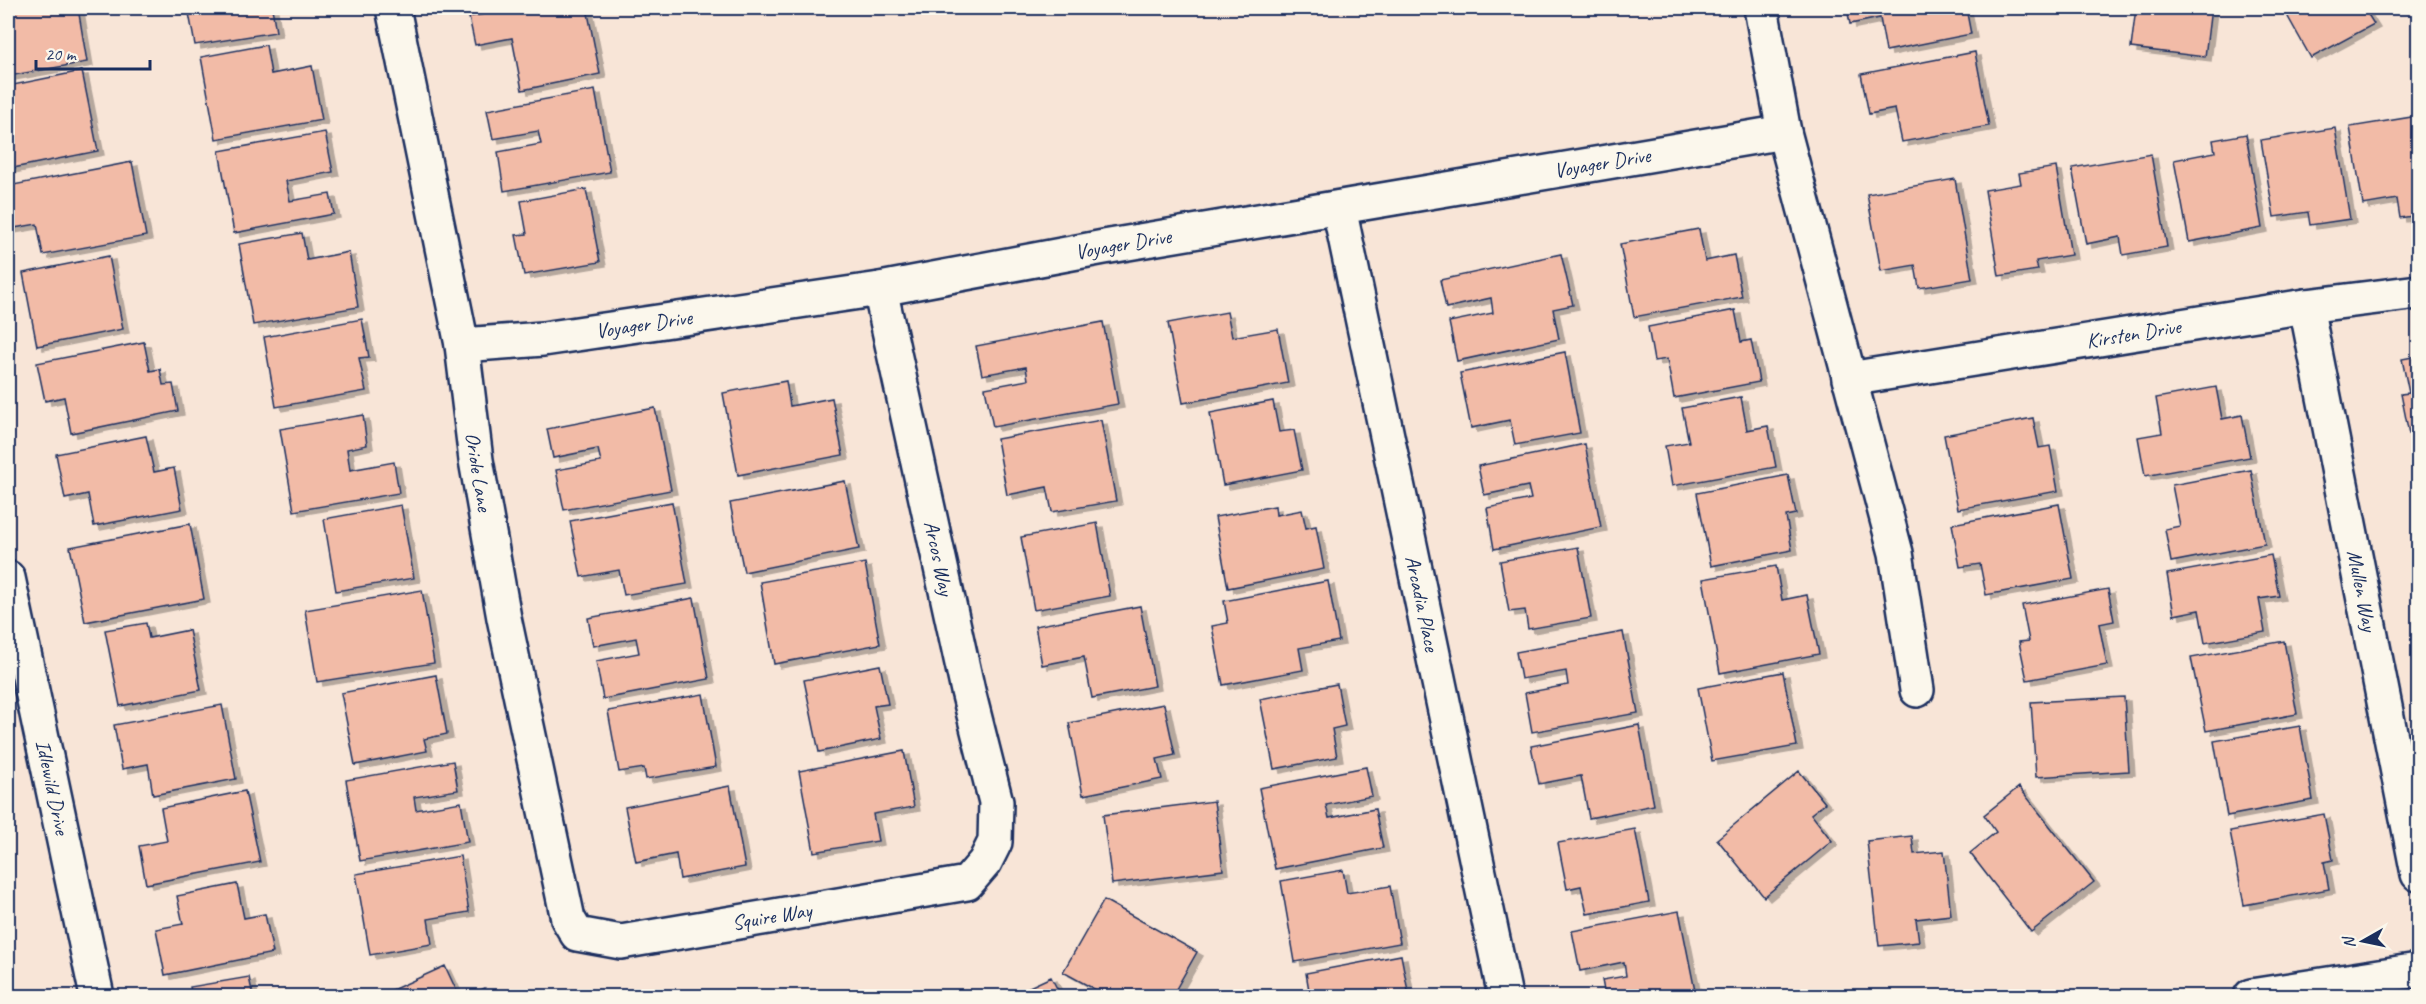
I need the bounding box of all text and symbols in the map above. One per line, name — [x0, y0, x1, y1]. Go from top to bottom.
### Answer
scale bar — [36, 33, 150, 71]
text: 20 m — [45, 43, 78, 65]
street label: Voyager Drive — [1552, 142, 1653, 184]
street label: Voyager Drive — [1073, 223, 1174, 265]
street label: Voyager Drive — [594, 304, 695, 344]
street label: Kirsten Drive — [2084, 313, 2185, 354]
street label: Oriole Lane — [460, 431, 498, 514]
street label: Arcos Way — [918, 518, 960, 599]
street label: Mullen Way — [2341, 548, 2383, 635]
street label: Arcadia Place — [1400, 553, 1445, 655]
street label: Idlewild Drive — [30, 738, 76, 839]
street label: Squire Way — [730, 896, 815, 936]
north arrow — [2333, 911, 2393, 971]
text: N — [2338, 934, 2360, 950]

